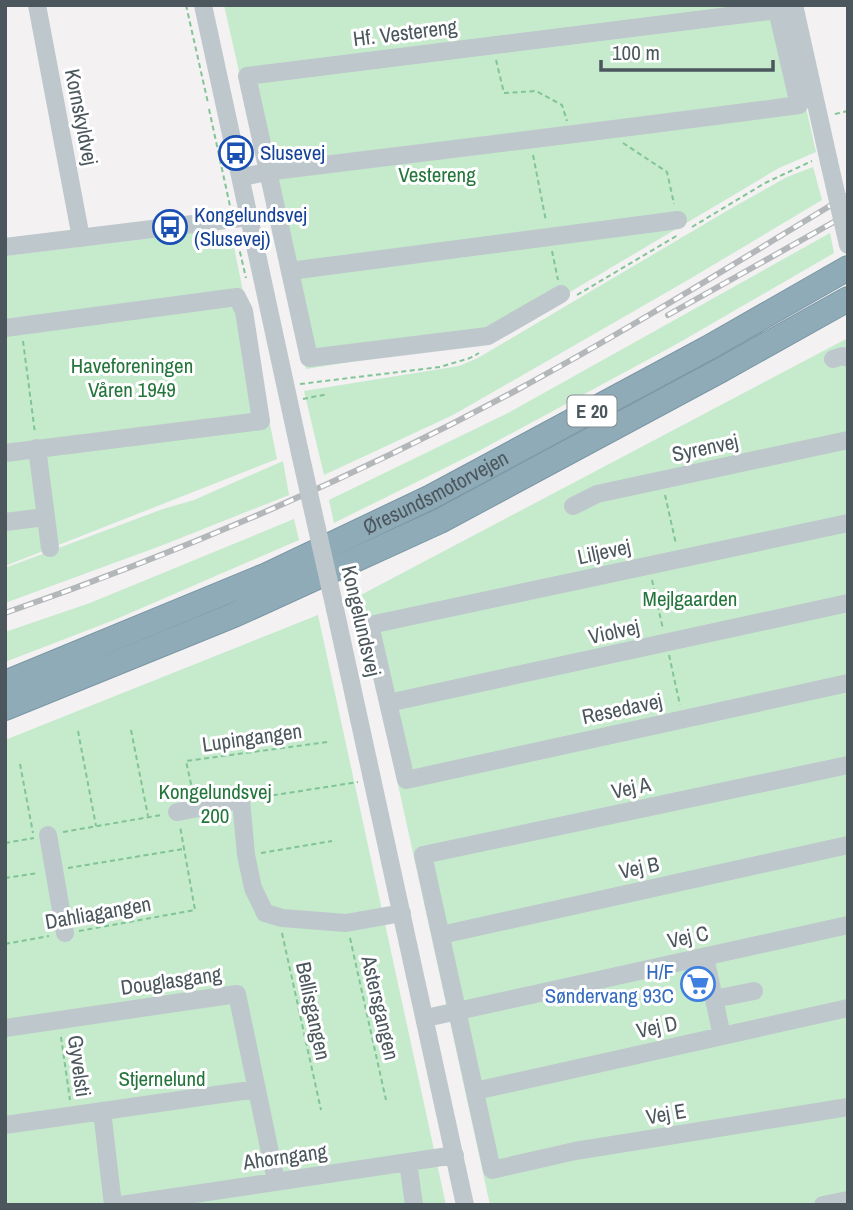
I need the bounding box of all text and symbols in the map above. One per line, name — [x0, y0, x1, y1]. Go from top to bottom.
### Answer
street label: Hf. Vestereng — [351, 12, 459, 53]
scale bar — [601, 28, 772, 72]
text: 100 m — [612, 38, 660, 67]
street label: Kornskyldvej — [58, 66, 105, 168]
bus stop icon: Slusevej — [217, 134, 255, 172]
place label: Slusevej — [260, 138, 325, 167]
park label: Vestereng — [398, 160, 476, 189]
place label: Kongelundsvej (Slusevej) — [194, 200, 307, 253]
bus stop icon: Kongelundsvej (Slusevej) — [151, 208, 189, 246]
park label: Haveforeningen Våren 1949 — [71, 351, 193, 404]
road number: E 20 — [568, 396, 616, 426]
street label: Syrenvej — [669, 426, 741, 469]
street label: Øresundsmotorvejen — [358, 443, 513, 541]
street label: Liljevej — [575, 532, 633, 571]
street label: Kongelundsvej — [335, 563, 388, 679]
park label: Mejlgaarden — [643, 584, 737, 613]
street label: Violvej — [586, 612, 642, 651]
street label: Resedavej — [579, 686, 665, 731]
street label: Lupingangen — [200, 716, 304, 759]
street label: Vej A — [609, 769, 654, 806]
park label: Kongelundsvej 200 — [159, 777, 271, 830]
street label: Vej B — [616, 849, 662, 886]
street label: Dahliagangen — [43, 889, 153, 936]
street label: Vej C — [665, 918, 711, 955]
street label: Astersgangen — [354, 952, 407, 1063]
place label: H/F Søndervang 93C — [545, 957, 674, 1010]
street label: Douglasgang — [119, 959, 224, 1002]
street label: Bellisgangen — [289, 959, 338, 1063]
supermarket icon: H/F Søndervang 93C — [679, 965, 717, 1003]
street label: Vej D — [634, 1008, 680, 1045]
street label: Gyvelsti — [61, 1033, 98, 1099]
park label: Stjernelund — [118, 1064, 206, 1093]
street label: Vej E — [644, 1096, 688, 1131]
street label: Ahorngang — [240, 1136, 329, 1177]

